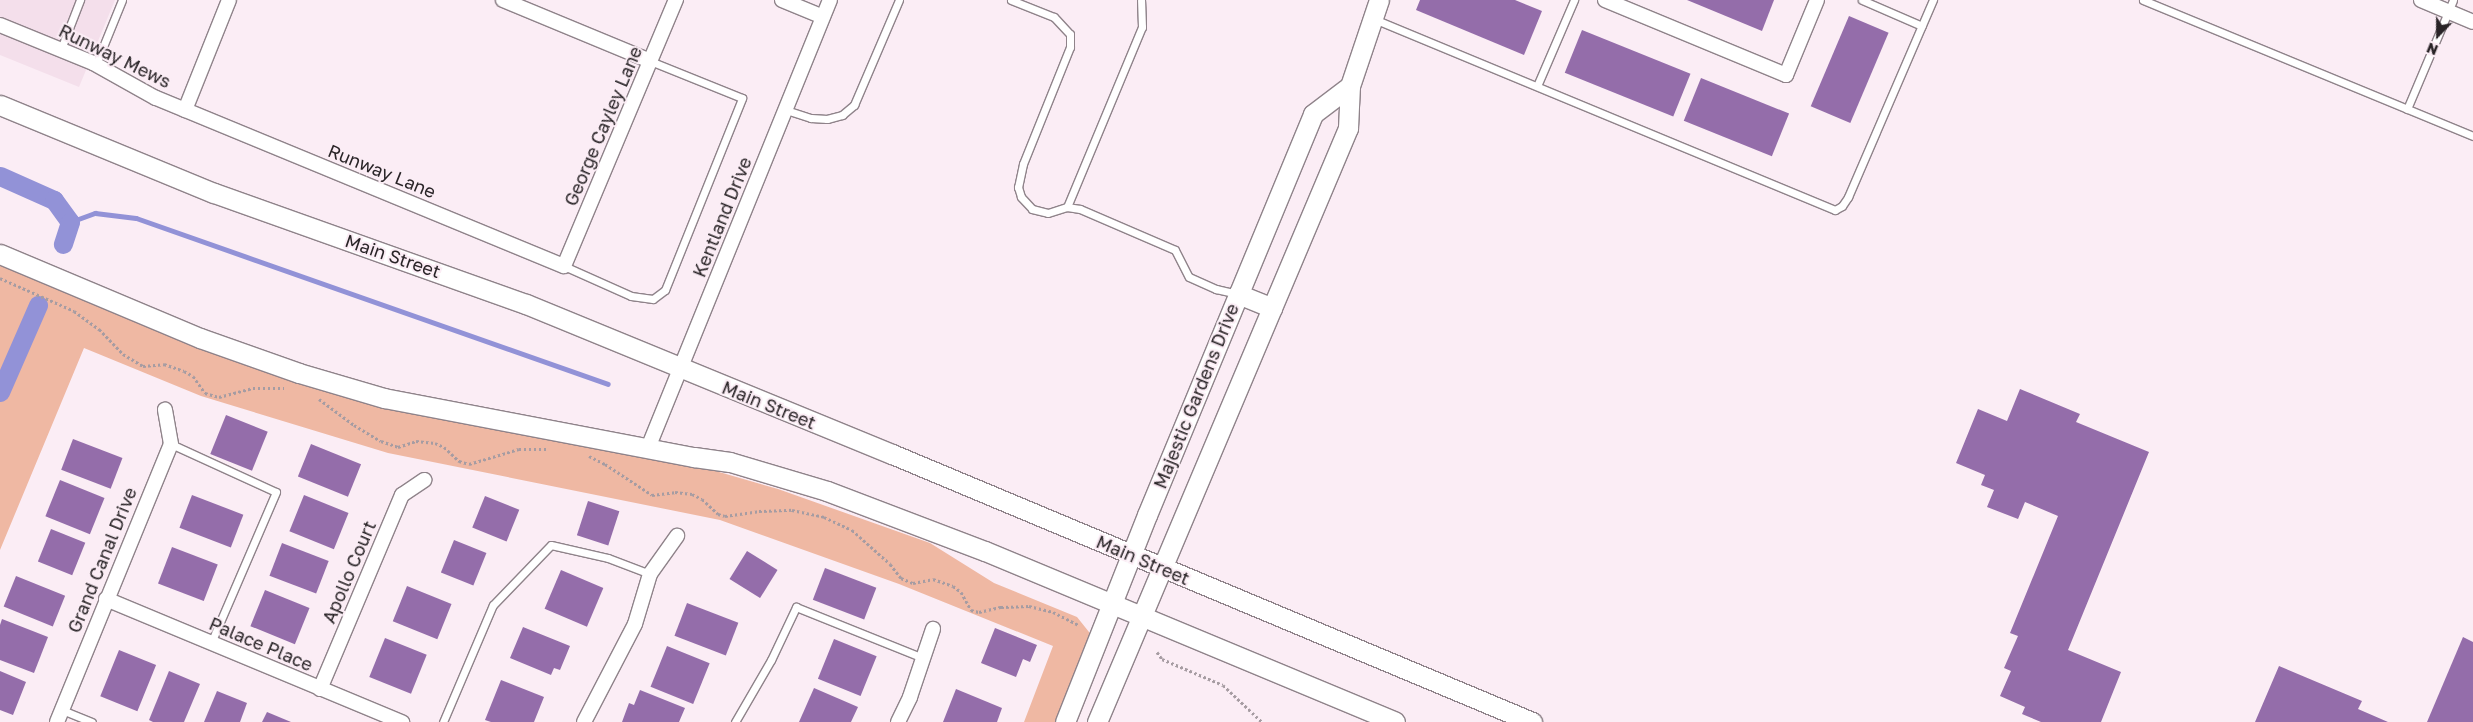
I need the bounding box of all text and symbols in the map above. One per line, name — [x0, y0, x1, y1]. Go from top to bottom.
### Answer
north arrow — [2413, 10, 2463, 60]
street label: Runway Mews — [55, 20, 175, 92]
text: N — [2424, 40, 2440, 59]
street label: George Cayley Lane — [560, 43, 646, 209]
street label: Runway Lane — [325, 140, 439, 202]
street label: Kentland Drive — [688, 154, 756, 280]
street label: Main Street — [343, 230, 443, 282]
street label: Majestic Gardens Drive — [1149, 300, 1243, 492]
street label: Main Street — [719, 376, 819, 434]
street label: Grand Canal Drive — [63, 484, 141, 636]
street label: Apollo Court — [318, 518, 380, 626]
street label: Main Street — [1093, 531, 1193, 589]
street label: Palace Place — [206, 612, 316, 676]

